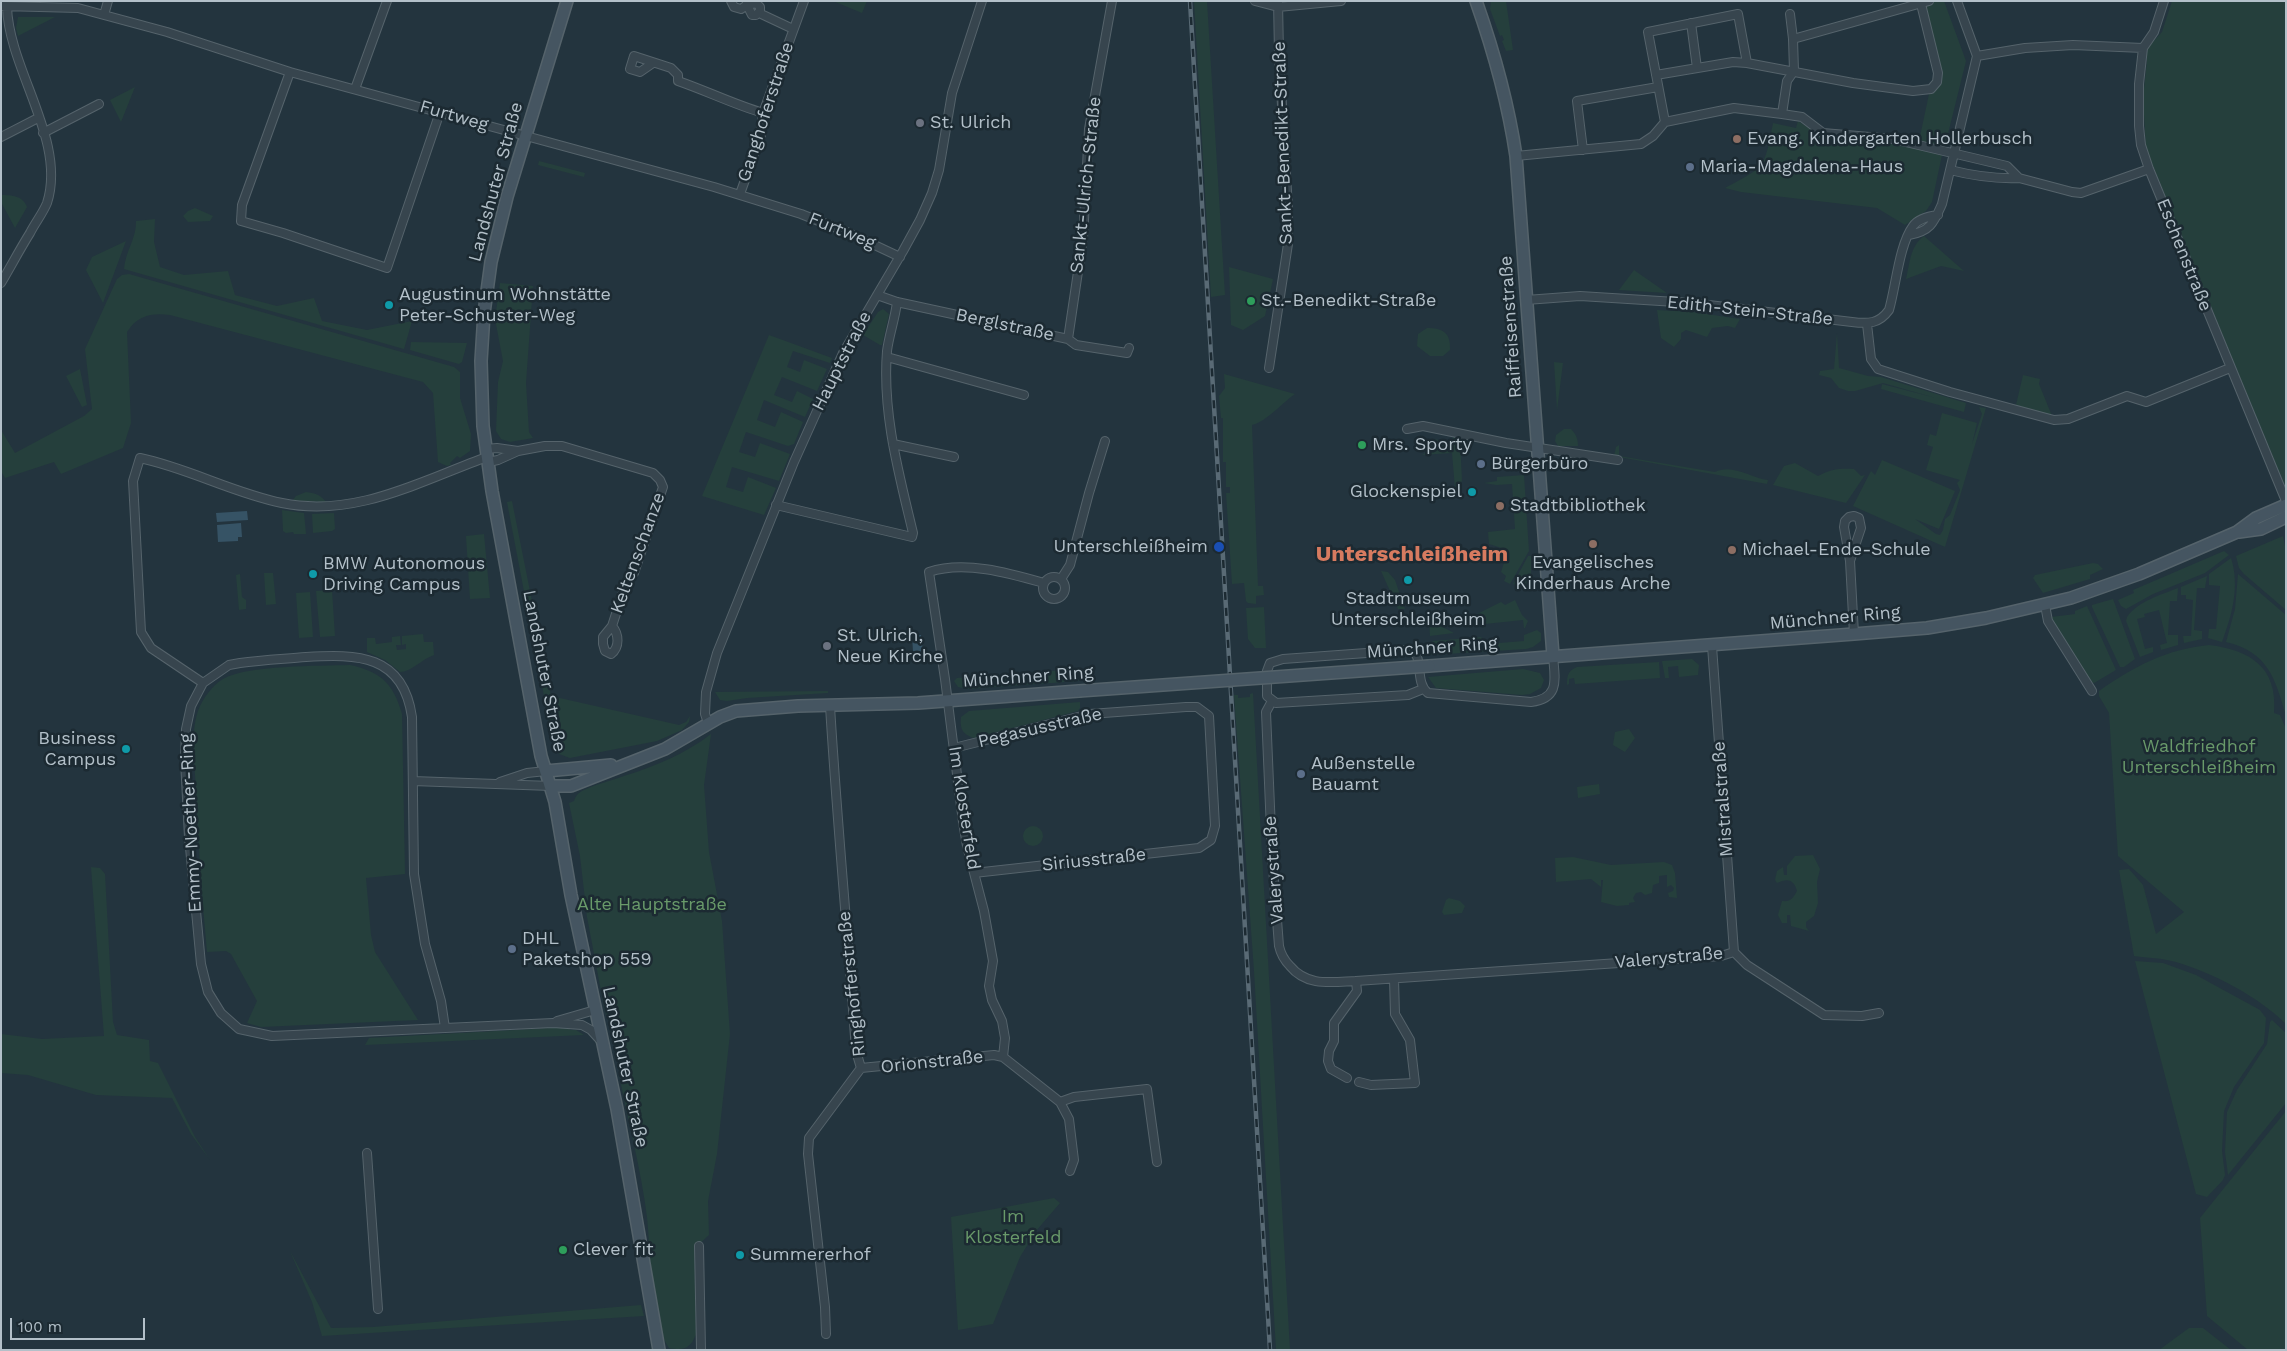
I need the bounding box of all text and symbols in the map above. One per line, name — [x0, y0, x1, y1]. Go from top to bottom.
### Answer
street label: Ganghoferstraße — [733, 39, 799, 185]
street label: Sankt-Benedikt-Straße — [1269, 41, 1297, 245]
street label: Furtweg — [417, 96, 491, 136]
street label: Sankt-Ulrich-Straße — [1066, 96, 1106, 274]
street label: Landshuter Straße — [464, 100, 528, 264]
place label: St. Ulrich — [930, 112, 1012, 134]
marker: St. Ulrich — [914, 117, 926, 129]
place label: Evang. Kindergarten Hollerbusch — [1747, 128, 2033, 150]
marker: Evang. Kindergarten Hollerbusch — [1731, 133, 1743, 145]
place label: Maria-Magdalena-Haus — [1700, 156, 1903, 178]
marker: Maria-Magdalena-Haus — [1684, 161, 1696, 173]
street label: Eschenstraße — [2152, 196, 2216, 314]
street label: Furtweg — [805, 208, 879, 254]
street label: Raiffeisenstraße — [1495, 255, 1527, 399]
place label: Augustinum Wohnstätte Peter-Schuster-Weg — [399, 284, 611, 326]
place label: St.-Benedikt-Straße — [1261, 290, 1436, 312]
street label: Edith-Stein-Straße — [1666, 292, 1834, 330]
marker: St.-Benedikt-Straße — [1245, 295, 1257, 307]
marker: Augustinum Wohnstätte Peter-Schuster-Weg — [383, 299, 395, 311]
street label: Berglstraße — [954, 304, 1056, 346]
street label: Hauptstraße — [808, 308, 876, 414]
place label: Mrs. Sporty — [1372, 434, 1472, 456]
marker: Mrs. Sporty — [1356, 439, 1368, 451]
place label: Bürgerbüro — [1491, 453, 1588, 475]
marker: Bürgerbüro — [1475, 458, 1487, 470]
place label: Glockenspiel — [1350, 481, 1462, 503]
marker: Glockenspiel — [1466, 486, 1478, 498]
street label: Keltenschanze — [606, 489, 670, 617]
place label: Stadtbibliothek — [1510, 495, 1646, 517]
marker: Stadtbibliothek — [1494, 500, 1506, 512]
place label: Unterschleißheim — [1053, 536, 1208, 558]
marker: Evangelisches Kinderhaus Arche — [1587, 538, 1599, 550]
place label: Michael-Ende-Schule — [1742, 539, 1931, 561]
marker: Unterschleißheim — [1212, 540, 1226, 554]
district label: Unterschleißheim — [1316, 542, 1508, 568]
marker: Michael-Ende-Schule — [1726, 544, 1738, 556]
place label: Evangelisches Kinderhaus Arche — [1515, 552, 1671, 594]
place label: BMW Autonomous Driving Campus — [323, 553, 485, 596]
marker: BMW Autonomous Driving Campus — [307, 568, 319, 580]
marker: Stadtmuseum Unterschleißheim — [1402, 574, 1414, 586]
street label: Landshuter Straße — [518, 588, 570, 754]
place label: Stadtmuseum Unterschleißheim — [1331, 588, 1485, 630]
street label: Münchner Ring — [1769, 602, 1901, 634]
place label: St. Ulrich, Neue Kirche — [837, 625, 943, 668]
street label: Münchner Ring — [1366, 633, 1498, 663]
marker: St. Ulrich, Neue Kirche — [821, 640, 833, 652]
street label: Münchner Ring — [962, 662, 1094, 692]
street label: Pegasusstraße — [976, 703, 1104, 753]
place label: Business Campus — [38, 728, 116, 771]
street label: Emmy-Noether-Ring — [176, 733, 206, 913]
park label: Waldfriedhof Unterschleißheim — [2122, 736, 2276, 779]
street label: Mistralstraße — [1708, 740, 1738, 858]
marker: Business Campus — [120, 743, 132, 755]
street label: Im Klosterfeld — [944, 744, 984, 872]
place label: Außenstelle Bauamt — [1311, 753, 1415, 796]
marker: Außenstelle Bauamt — [1295, 768, 1307, 780]
street label: Valerystraße — [1259, 815, 1289, 925]
street label: Siriusstraße — [1041, 844, 1147, 876]
park label: Alte Hauptstraße — [577, 894, 727, 916]
street label: Ringhofferstraße — [834, 910, 870, 1058]
place label: DHL Paketshop 559 — [522, 928, 652, 971]
street label: Valerystraße — [1614, 942, 1724, 974]
marker: DHL Paketshop 559 — [506, 943, 518, 955]
street label: Landshuter Straße — [597, 984, 653, 1150]
street label: Orionstraße — [880, 1046, 984, 1078]
park label: Im Klosterfeld — [965, 1206, 1061, 1248]
place label: Clever fit — [573, 1239, 654, 1261]
marker: Clever fit — [557, 1244, 569, 1256]
place label: Summererhof — [750, 1244, 871, 1266]
marker: Summererhof — [734, 1249, 746, 1261]
scale bar — [12, 1308, 148, 1340]
text: 100 m — [18, 1318, 62, 1336]

